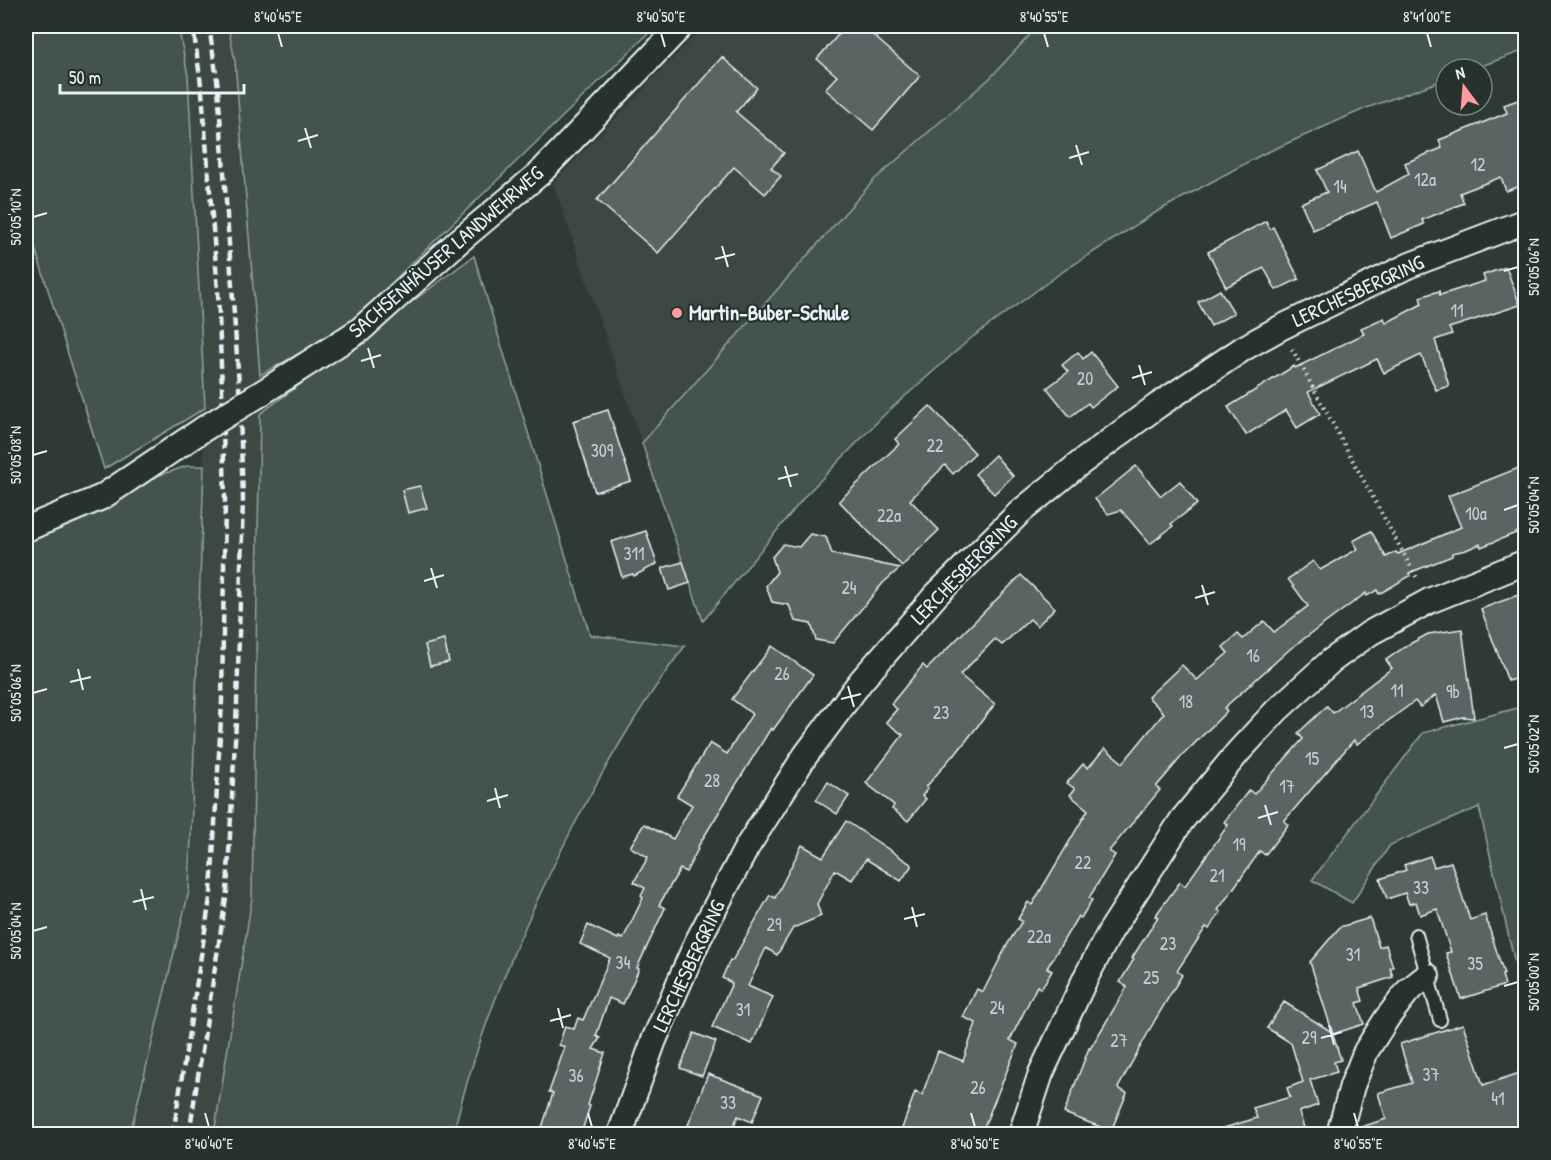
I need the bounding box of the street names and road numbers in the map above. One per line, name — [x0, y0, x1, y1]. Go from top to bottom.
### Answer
street label: SACHSENHÄUSER LANDWEHRWEG — [342, 159, 549, 344]
street label: LERCHESBERGRING — [1287, 247, 1428, 334]
street label: LERCHESBERGRING — [904, 508, 1023, 631]
street label: LERCHESBERGRING — [645, 895, 732, 1036]

